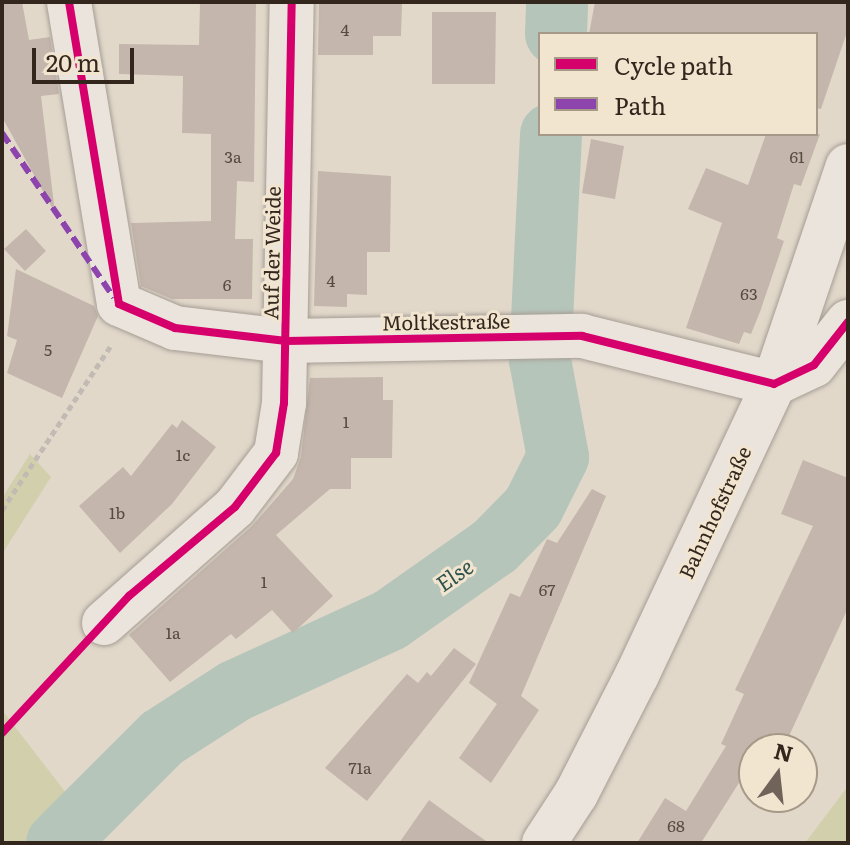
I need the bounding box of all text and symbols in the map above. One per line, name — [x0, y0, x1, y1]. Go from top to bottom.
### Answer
house number: 4 — [341, 19, 349, 39]
scale bar — [36, 32, 138, 82]
legend — [538, 32, 818, 136]
text: 20 m — [46, 44, 100, 79]
text: Cycle path — [614, 47, 733, 82]
text: Path — [614, 87, 666, 122]
house number: 3a — [224, 146, 242, 166]
house number: 61 — [789, 146, 805, 166]
street label: Auf der Weide — [258, 186, 284, 320]
house number: 4 — [327, 270, 335, 290]
house number: 6 — [223, 274, 231, 294]
house number: 63 — [740, 283, 758, 303]
street label: Moltkestraße — [382, 308, 510, 334]
house number: 5 — [44, 339, 52, 359]
house number: 1 — [343, 411, 349, 431]
street label: Bahnhofstraße — [673, 442, 755, 582]
house number: 1c — [176, 444, 190, 464]
house number: 1b — [109, 502, 125, 522]
water label: Else — [430, 552, 478, 596]
house number: 1 — [261, 571, 267, 591]
house number: 67 — [539, 579, 555, 599]
house number: 1a — [165, 622, 181, 642]
north arrow — [738, 733, 818, 813]
text: N — [771, 733, 797, 770]
house number: 71a — [348, 757, 372, 777]
house number: 68 — [667, 815, 685, 835]

